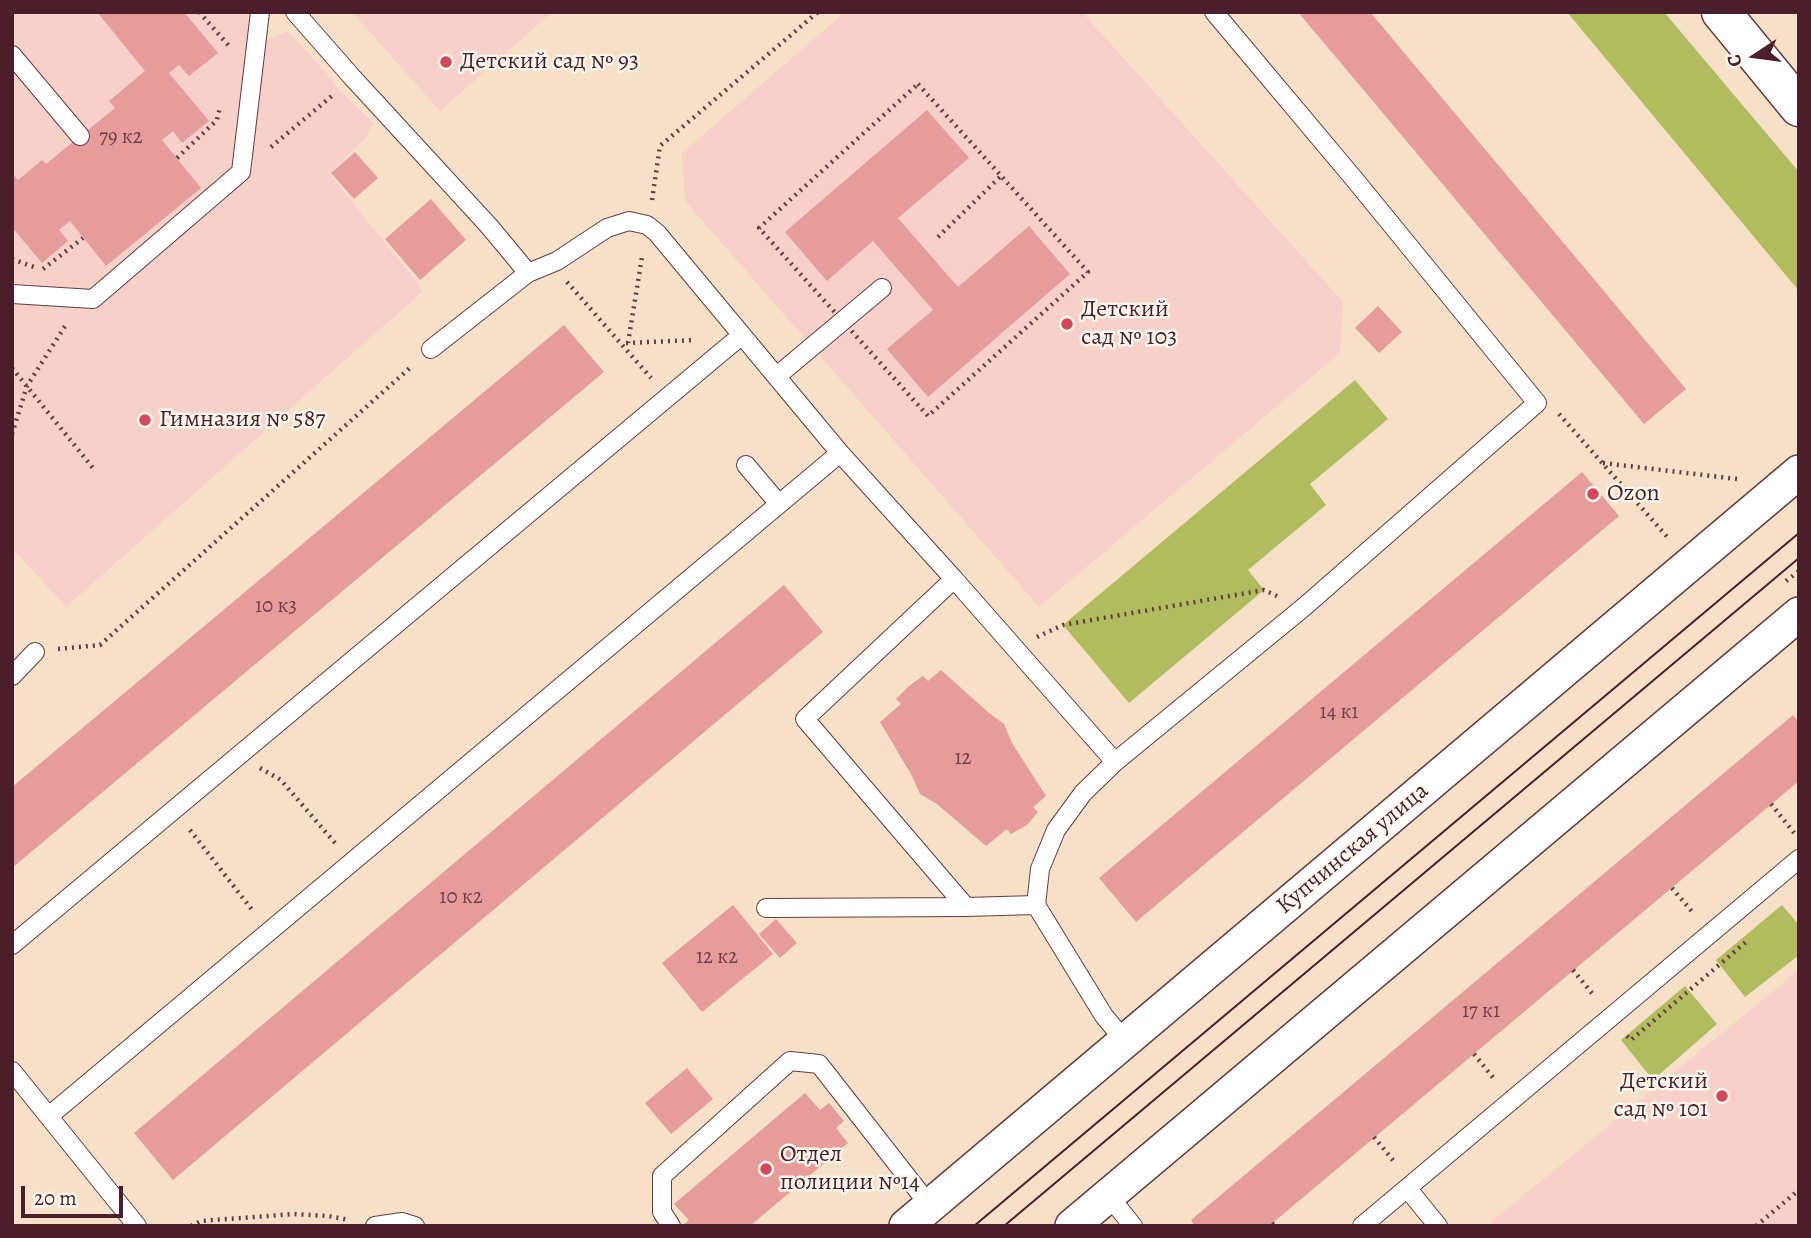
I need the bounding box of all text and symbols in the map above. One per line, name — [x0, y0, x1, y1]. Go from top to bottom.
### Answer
north arrow — [1720, 21, 1790, 91]
place label: Детский сад № 93 — [460, 48, 639, 76]
text: С — [1721, 52, 1749, 69]
marker: Детский сад № 93 — [438, 54, 454, 70]
house number: 79 к2 — [99, 125, 143, 151]
place label: Детский сад № 103 — [1081, 296, 1177, 352]
marker: Детский сад № 103 — [1059, 316, 1075, 332]
place label: Гимназия № 587 — [159, 406, 325, 434]
marker: Гимназия № 587 — [137, 412, 153, 428]
place label: Ozon — [1607, 480, 1660, 508]
marker: Ozon — [1585, 486, 1601, 502]
house number: 10 к3 — [255, 594, 297, 620]
house number: 14 к1 — [1320, 700, 1358, 726]
house number: 12 — [954, 746, 972, 772]
street label: Купчинская улица — [1271, 777, 1435, 921]
house number: 10 к2 — [439, 885, 483, 911]
house number: 12 к2 — [696, 945, 738, 971]
house number: 17 к1 — [1462, 999, 1500, 1025]
place label: Детский сад № 101 — [1613, 1068, 1708, 1124]
marker: Детский сад № 101 — [1714, 1088, 1730, 1104]
place label: Отдел полиции №14 — [780, 1141, 920, 1197]
marker: Отдел полиции №14 — [758, 1161, 774, 1177]
scale bar — [24, 1172, 126, 1216]
text: 20 m — [34, 1184, 77, 1212]

